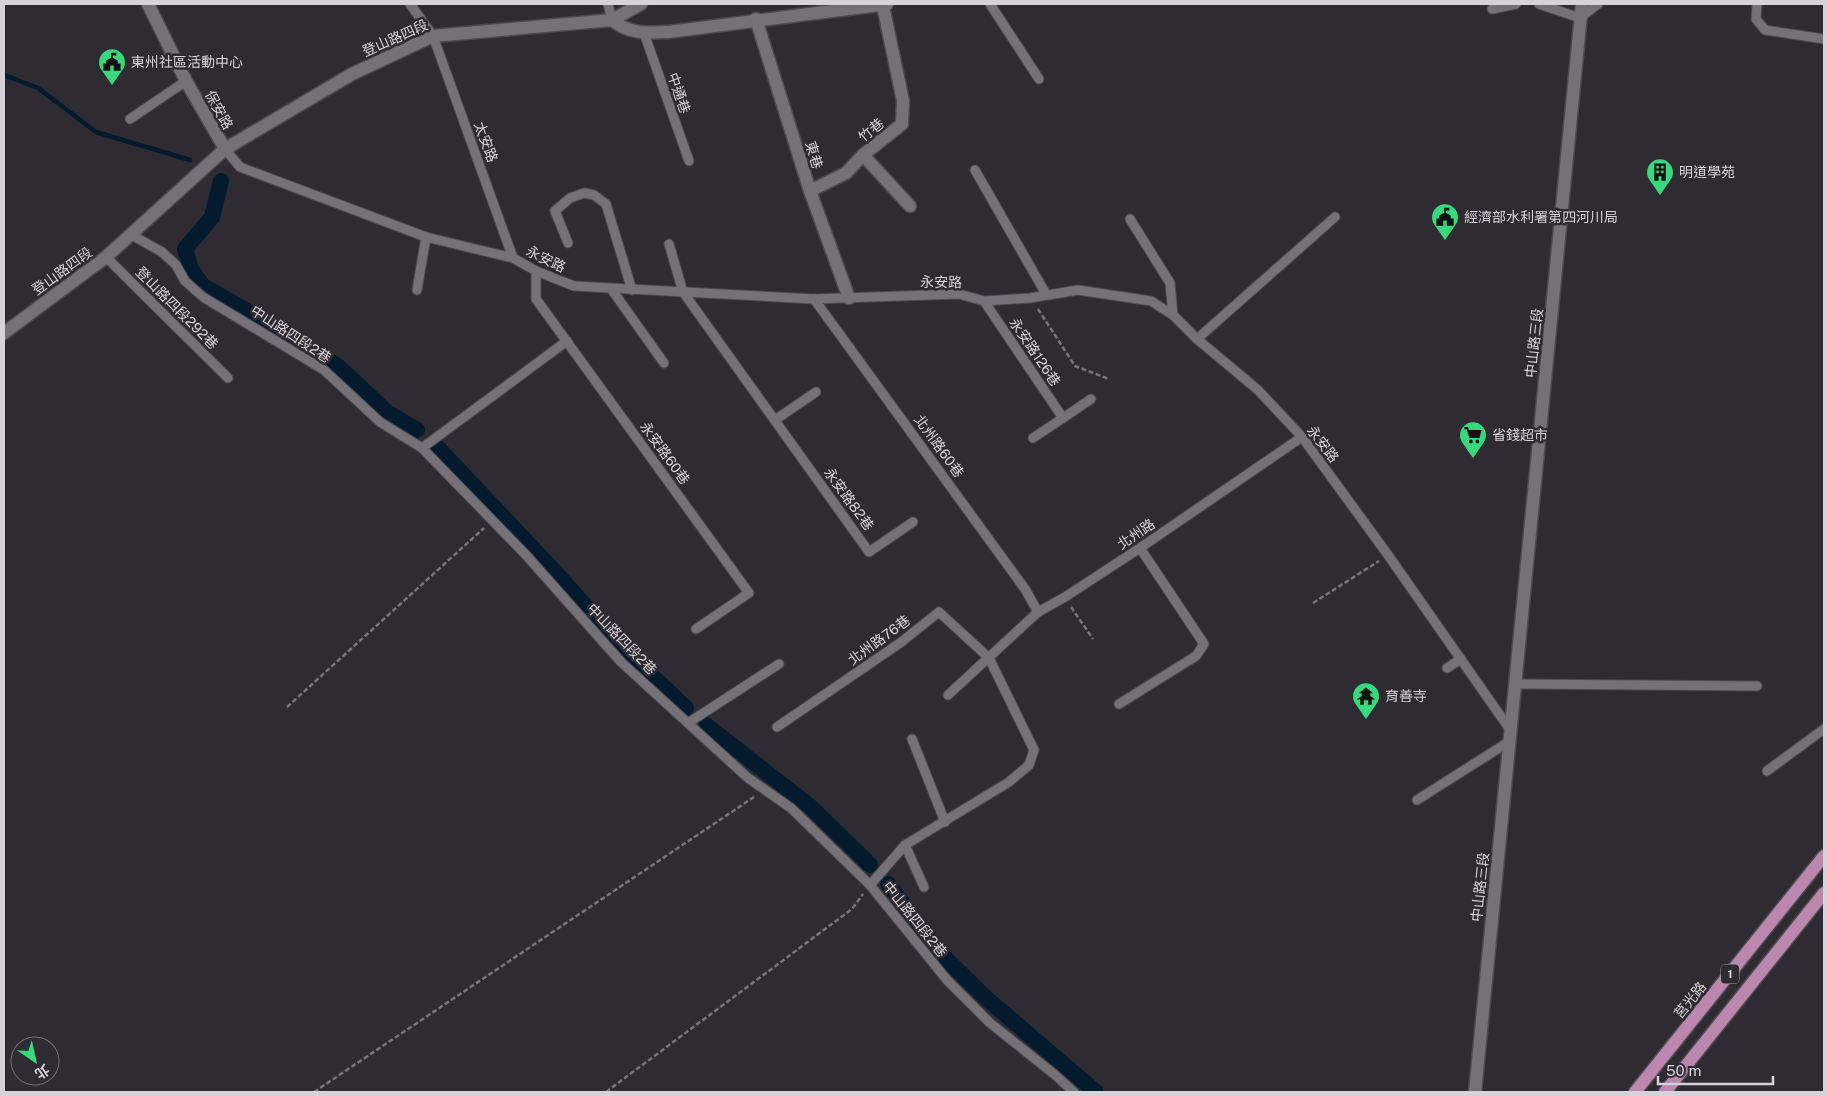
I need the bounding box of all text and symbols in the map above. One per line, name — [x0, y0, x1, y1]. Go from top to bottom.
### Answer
street label: 登山路四段 — [360, 16, 430, 60]
public building icon: 東州社區活動中心 — [97, 47, 127, 86]
place label: 東州社區活動中心 — [131, 54, 243, 70]
street label: 中通巷 — [665, 71, 693, 115]
street label: 保安路 — [202, 88, 236, 132]
street label: 竹巷 — [855, 115, 887, 145]
street label: 太安路 — [471, 120, 501, 164]
street label: 東巷 — [802, 139, 826, 171]
building icon: 明道學苑 — [1645, 157, 1675, 196]
place label: 明道學苑 — [1679, 164, 1735, 180]
public building icon: 經濟部水利署第四河川局 — [1430, 202, 1460, 241]
place label: 經濟部水利署第四河川局 — [1464, 209, 1618, 225]
street label: 永安路 — [524, 243, 568, 275]
street label: 登山路四段 — [29, 244, 95, 298]
street label: 登山路四段292巷 — [133, 264, 221, 352]
street label: 永安路 — [920, 274, 962, 290]
street label: 中山路四段2巷 — [248, 302, 334, 366]
street label: 中山路三段 — [1522, 307, 1546, 379]
street label: 永安路126巷 — [1006, 315, 1064, 389]
street label: 北州路60巷 — [911, 412, 967, 480]
street label: 永安路60巷 — [637, 419, 693, 487]
supermarket icon: 省錢超市 — [1458, 420, 1488, 459]
street label: 永安路 — [1304, 423, 1342, 465]
place label: 省錢超市 — [1492, 427, 1548, 443]
street label: 永安路82巷 — [821, 465, 877, 533]
street label: 北州路 — [1114, 516, 1158, 552]
street label: 中山路四段2巷 — [584, 600, 660, 678]
street label: 北州路76巷 — [845, 612, 913, 668]
temple icon: 育善寺 — [1351, 681, 1381, 720]
place label: 育善寺 — [1385, 688, 1427, 704]
street label: 中山路三段 — [1468, 851, 1492, 923]
street label: 中山路四段2巷 — [880, 878, 950, 960]
road number: 1 — [1721, 964, 1739, 984]
street label: 莒光路 — [1671, 979, 1709, 1021]
north arrow — [10, 1036, 60, 1086]
scale bar — [1658, 1054, 1773, 1086]
text: 北 — [32, 1061, 53, 1082]
text: 50 m — [1666, 1062, 1701, 1079]

